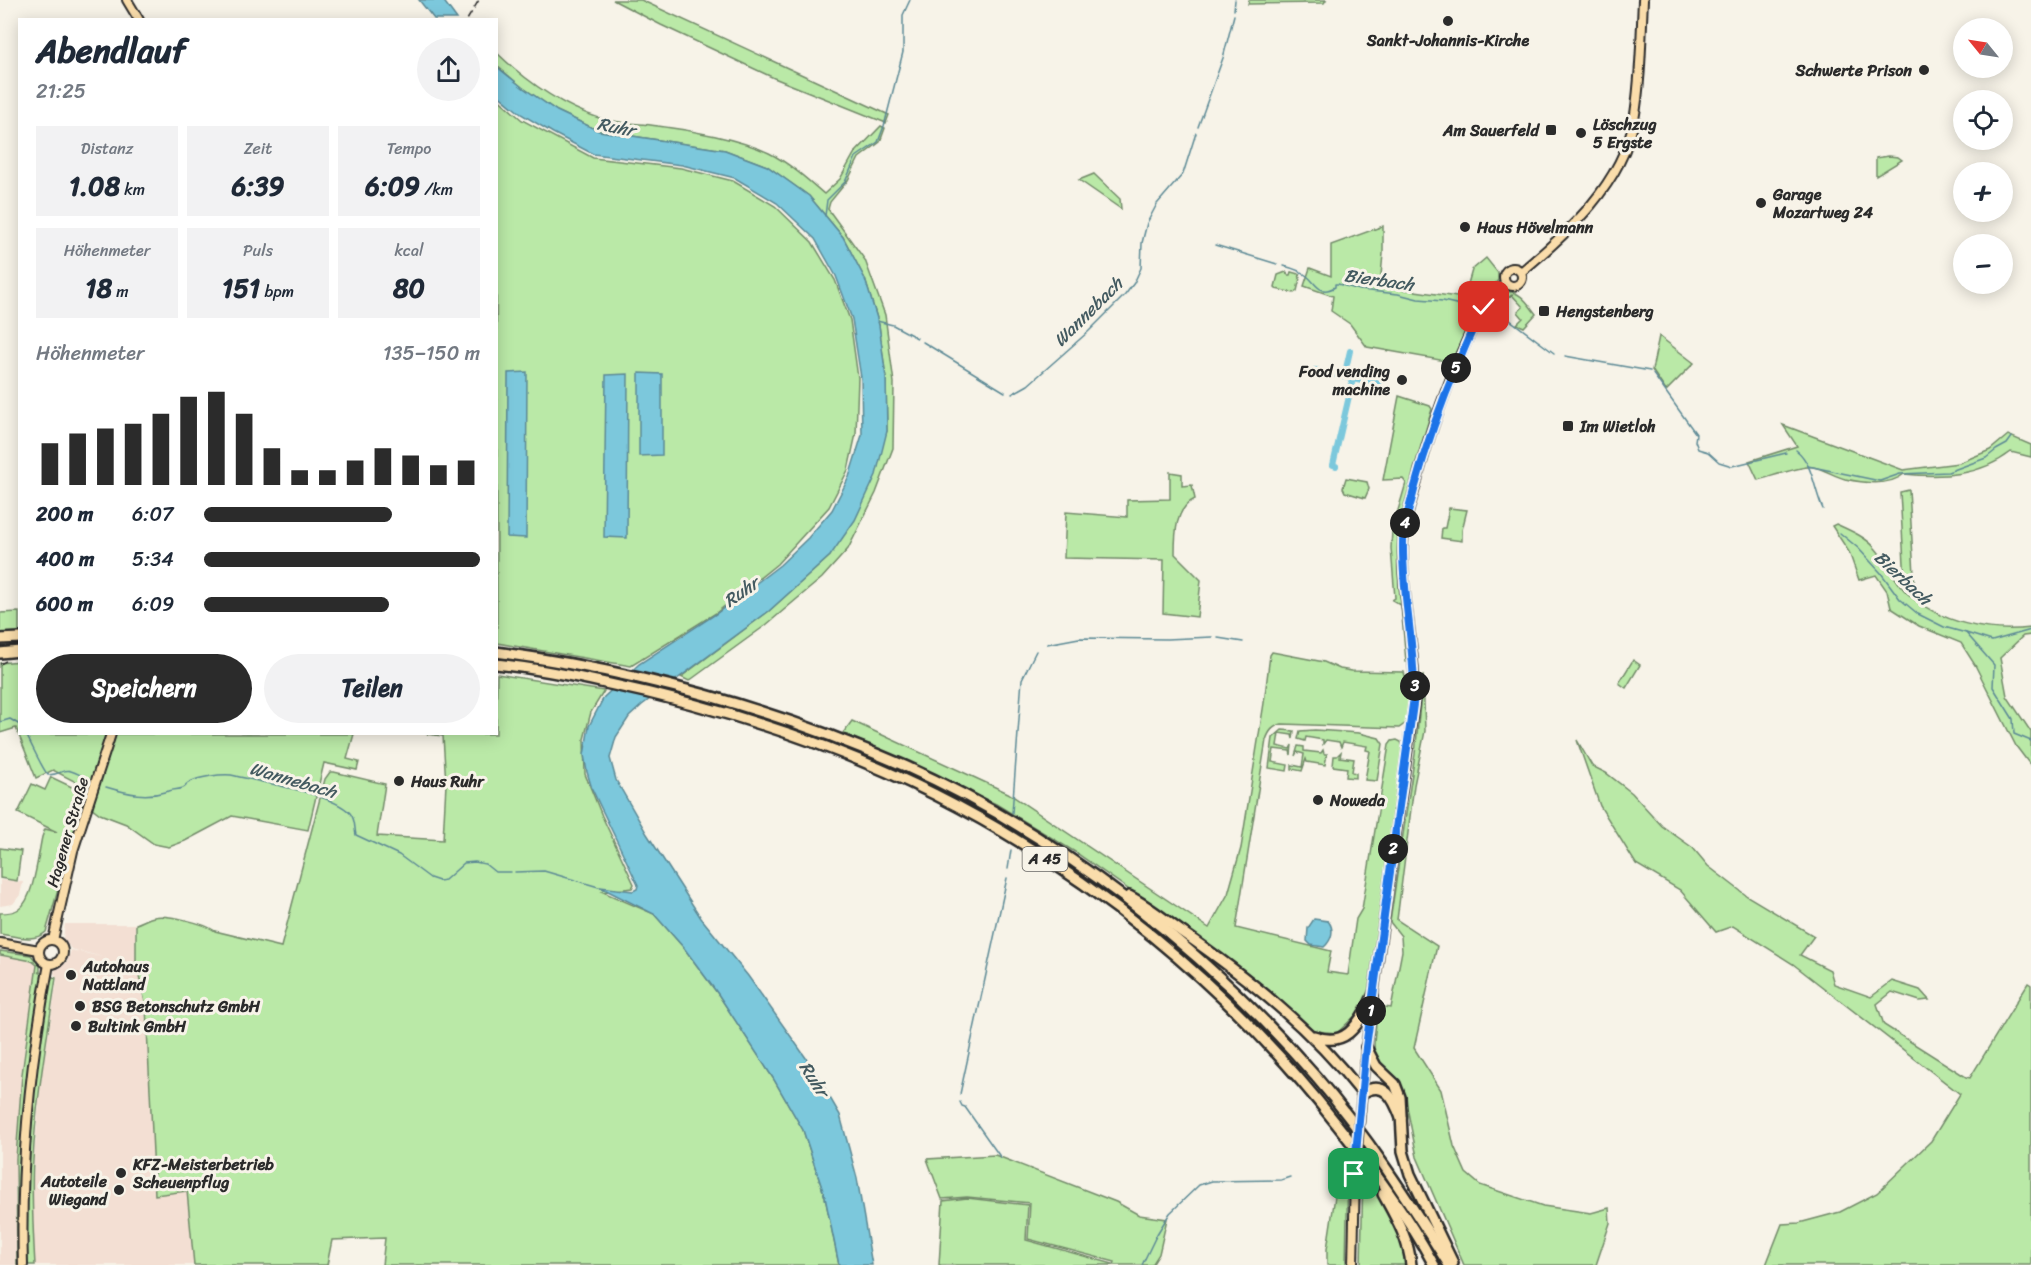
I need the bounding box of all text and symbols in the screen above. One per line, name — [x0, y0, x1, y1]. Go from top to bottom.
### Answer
marker: Sankt-Johannis-Kirche — [1441, 14, 1455, 28]
north arrow — [1953, 18, 2013, 78]
map controls — [1953, 18, 2013, 294]
text: Abendlauf — [36, 22, 186, 80]
place label: Sankt-Johannis-Kirche — [1366, 26, 1529, 55]
button: share — [417, 38, 480, 101]
place label: Schwerte Prison — [1795, 56, 1912, 85]
marker: Schwerte Prison — [1917, 63, 1931, 77]
text: 21:25 — [36, 74, 86, 109]
button: locate — [1953, 90, 2013, 150]
water label: Ruhr — [595, 108, 641, 147]
place label: Löschzug 5 Ergste — [1593, 110, 1657, 157]
place label: Am Sauerfeld — [1442, 116, 1541, 145]
marker: Am Sauerfeld — [1544, 123, 1558, 137]
marker: Löschzug 5 Ergste — [1574, 126, 1588, 140]
text: Distanz — [81, 134, 133, 163]
text: Zeit — [244, 134, 272, 163]
text: Tempo — [387, 134, 431, 163]
button: + — [1953, 162, 2013, 222]
text: 1.08 — [69, 163, 120, 209]
text: 6:39 — [232, 163, 284, 209]
text: 6:09 — [365, 163, 420, 209]
text: km — [120, 175, 145, 204]
text: /km — [420, 175, 453, 204]
place label: Garage Mozartweg 24 — [1772, 180, 1873, 227]
marker: Garage Mozartweg 24 — [1754, 196, 1768, 210]
place label: Haus Hövelmann — [1476, 213, 1594, 242]
marker: Haus Hövelmann — [1458, 220, 1472, 234]
button: − — [1953, 234, 2013, 294]
text: Höhenmeter — [64, 236, 150, 265]
text: Puls — [243, 236, 273, 265]
text: kcal — [394, 236, 424, 265]
water label: Bierbach — [1342, 259, 1417, 301]
text: 18 — [85, 265, 112, 311]
text: 151 — [222, 265, 260, 311]
text: 80 — [393, 265, 425, 311]
water label: Wannebach — [1045, 268, 1132, 355]
text: m — [112, 277, 129, 306]
text: bpm — [260, 277, 294, 306]
pin — [1458, 281, 1509, 332]
icon: check — [1467, 290, 1500, 323]
place label: Hengstenberg — [1555, 297, 1654, 326]
marker: Hengstenberg — [1537, 304, 1551, 318]
text: Höhenmeter — [36, 336, 144, 371]
text: 135–150 m — [383, 336, 480, 371]
pin: 5 — [1441, 353, 1471, 383]
text: 5 — [1451, 353, 1461, 382]
place label: Food vending machine — [1298, 357, 1390, 404]
marker: Food vending machine — [1395, 373, 1409, 387]
place label: Im Wietloh — [1579, 412, 1656, 441]
marker: Im Wietloh — [1561, 419, 1575, 433]
text: 200 m — [36, 497, 93, 532]
text: 6:07 — [132, 497, 173, 532]
pin: 4 — [1390, 508, 1420, 538]
text: 4 — [1400, 508, 1410, 537]
text: 400 m — [36, 542, 94, 577]
text: 5:34 — [132, 542, 174, 577]
water label: Bierbach — [1866, 542, 1941, 615]
water label: Ruhr — [717, 566, 768, 616]
text: 600 m — [36, 587, 93, 622]
text: 6:09 — [132, 587, 174, 622]
button: Speichern — [36, 654, 252, 723]
button: Teilen — [264, 654, 480, 723]
pin: 3 — [1400, 671, 1430, 701]
text: 3 — [1411, 671, 1419, 700]
water label: Wannebach — [246, 752, 342, 808]
place label: Haus Ruhr — [410, 767, 485, 796]
street label: Hagener Straße — [38, 774, 97, 891]
marker: Haus Ruhr — [392, 774, 406, 788]
place label: Noweda — [1329, 786, 1386, 815]
marker: Noweda — [1311, 793, 1325, 807]
pin: 2 — [1378, 834, 1408, 864]
text: 2 — [1388, 834, 1398, 863]
road number: A 45 — [1022, 847, 1068, 871]
place label: Autohaus Nattland — [82, 952, 149, 999]
marker: Autohaus Nattland — [64, 968, 78, 982]
place label: BSG Betonschutz GmbH — [92, 992, 261, 1021]
pin: 1 — [1356, 996, 1386, 1026]
text: 1 — [1368, 996, 1374, 1025]
marker: BSG Betonschutz GmbH — [73, 999, 87, 1013]
place label: Bultink GmbH — [88, 1012, 187, 1041]
marker: Bultink GmbH — [69, 1019, 83, 1033]
water label: Ruhr — [790, 1055, 840, 1106]
pin — [1328, 1148, 1379, 1199]
place label: KFZ-Meisterbetrieb Scheuenpflug — [132, 1150, 274, 1197]
icon: arrive — [1337, 1157, 1370, 1190]
marker: KFZ-Meisterbetrieb Scheuenpflug — [114, 1166, 128, 1180]
place label: Autoteile Wiegand — [40, 1167, 109, 1214]
marker: Autoteile Wiegand — [112, 1183, 126, 1197]

